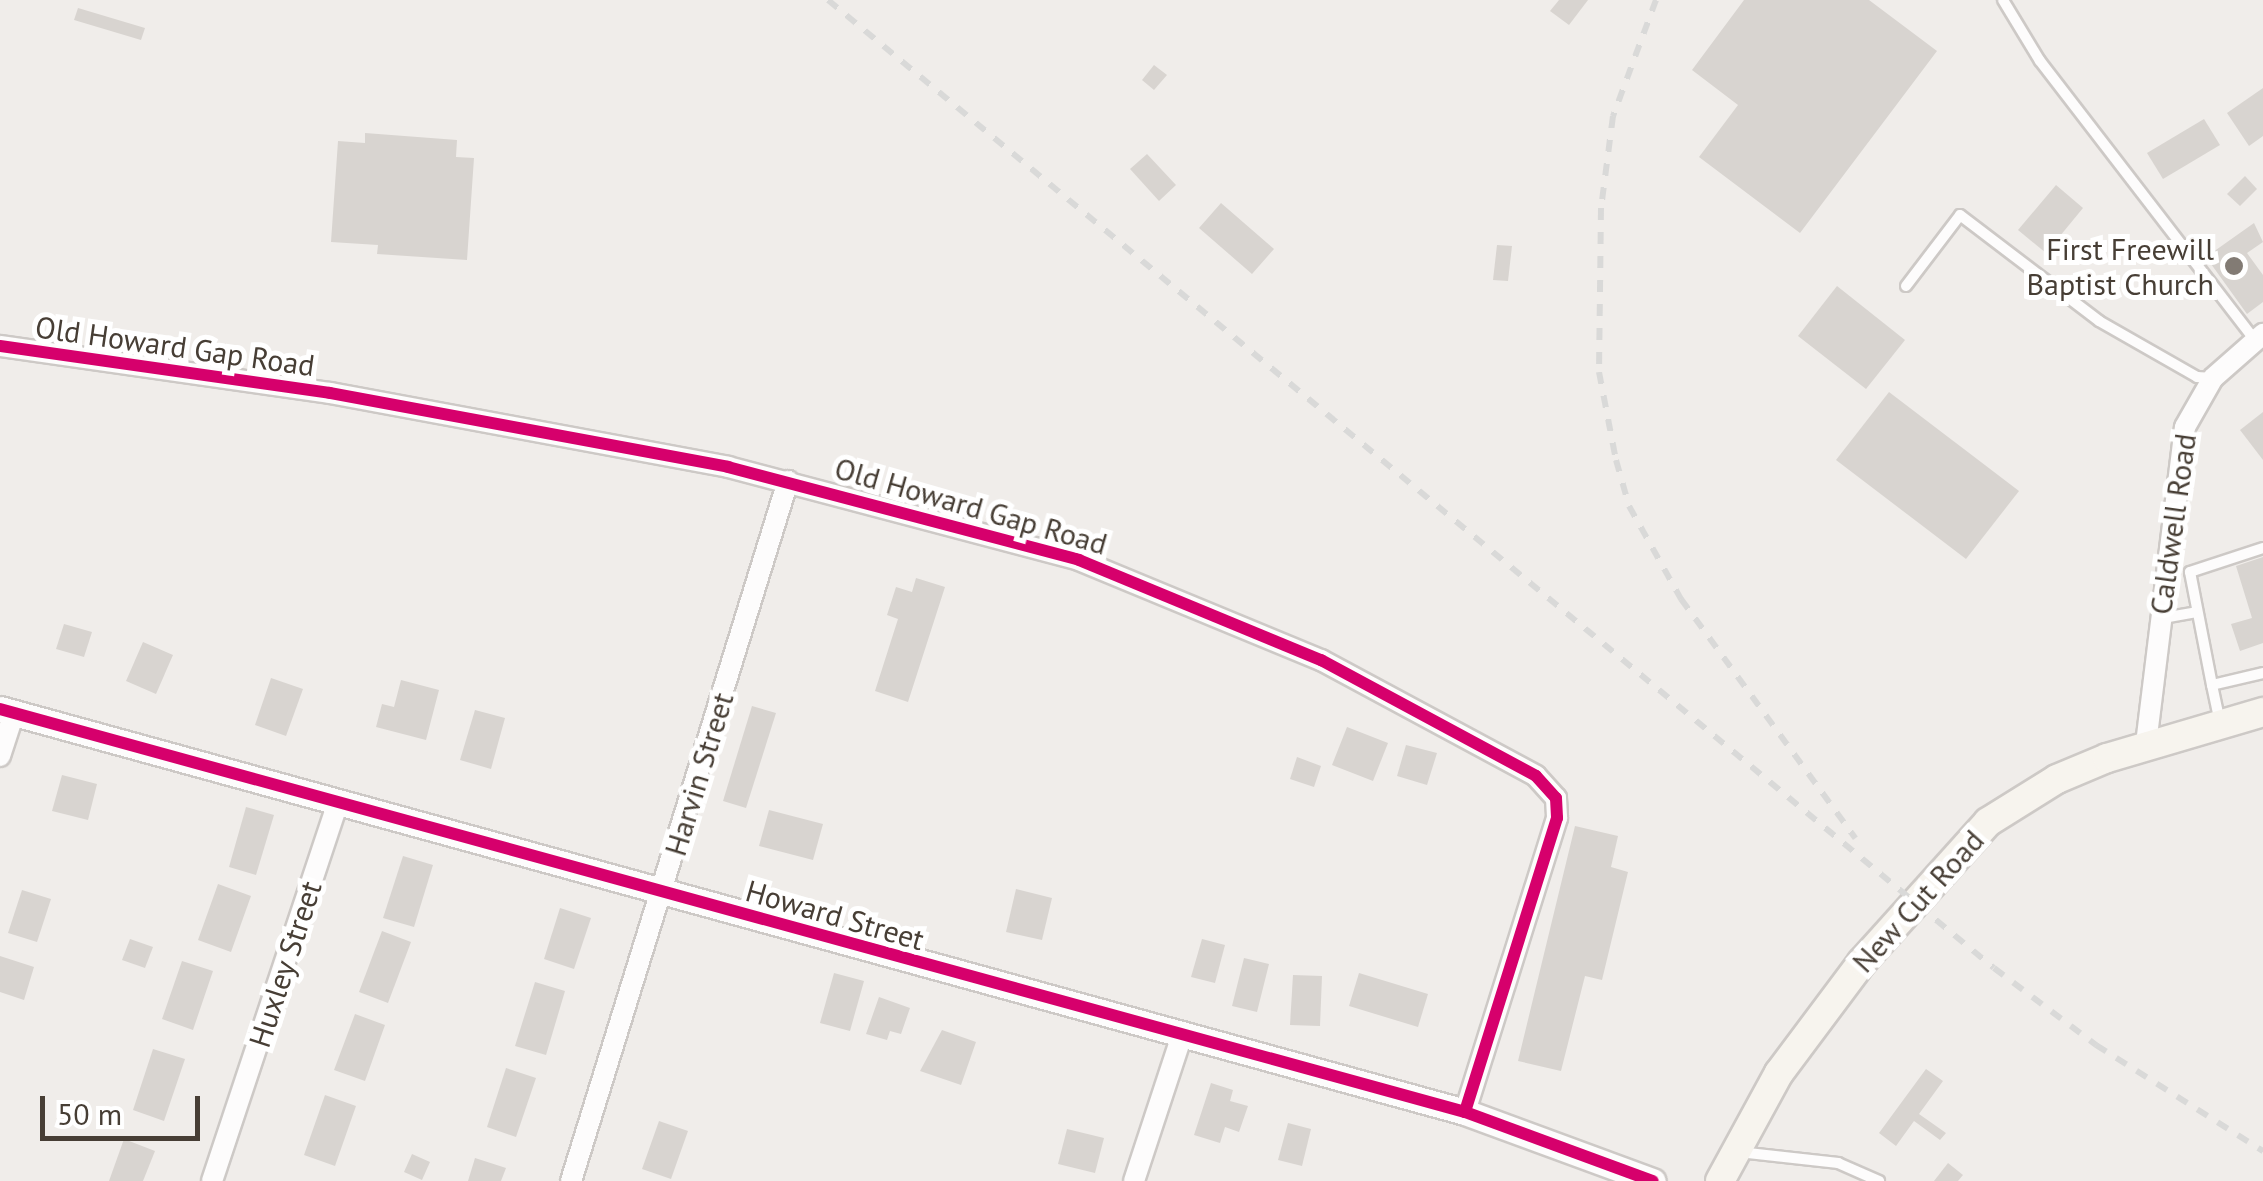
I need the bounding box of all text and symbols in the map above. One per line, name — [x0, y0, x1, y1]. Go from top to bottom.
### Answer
place label: First Freewill Baptist Church — [2027, 231, 2214, 302]
marker: First Freewill Baptist Church — [2223, 255, 2245, 277]
street label: Old Howard Gap Road — [33, 309, 317, 383]
street label: Caldwell Road — [2142, 431, 2204, 617]
street label: Old Howard Gap Road — [831, 450, 1111, 562]
street label: Harvin Street — [657, 688, 741, 860]
street label: New Cut Road — [1845, 822, 1991, 980]
street label: Howard Street — [742, 872, 928, 958]
street label: Huxley Street — [241, 876, 329, 1052]
scale bar — [45, 1076, 205, 1138]
text: 50 m — [57, 1094, 122, 1133]

